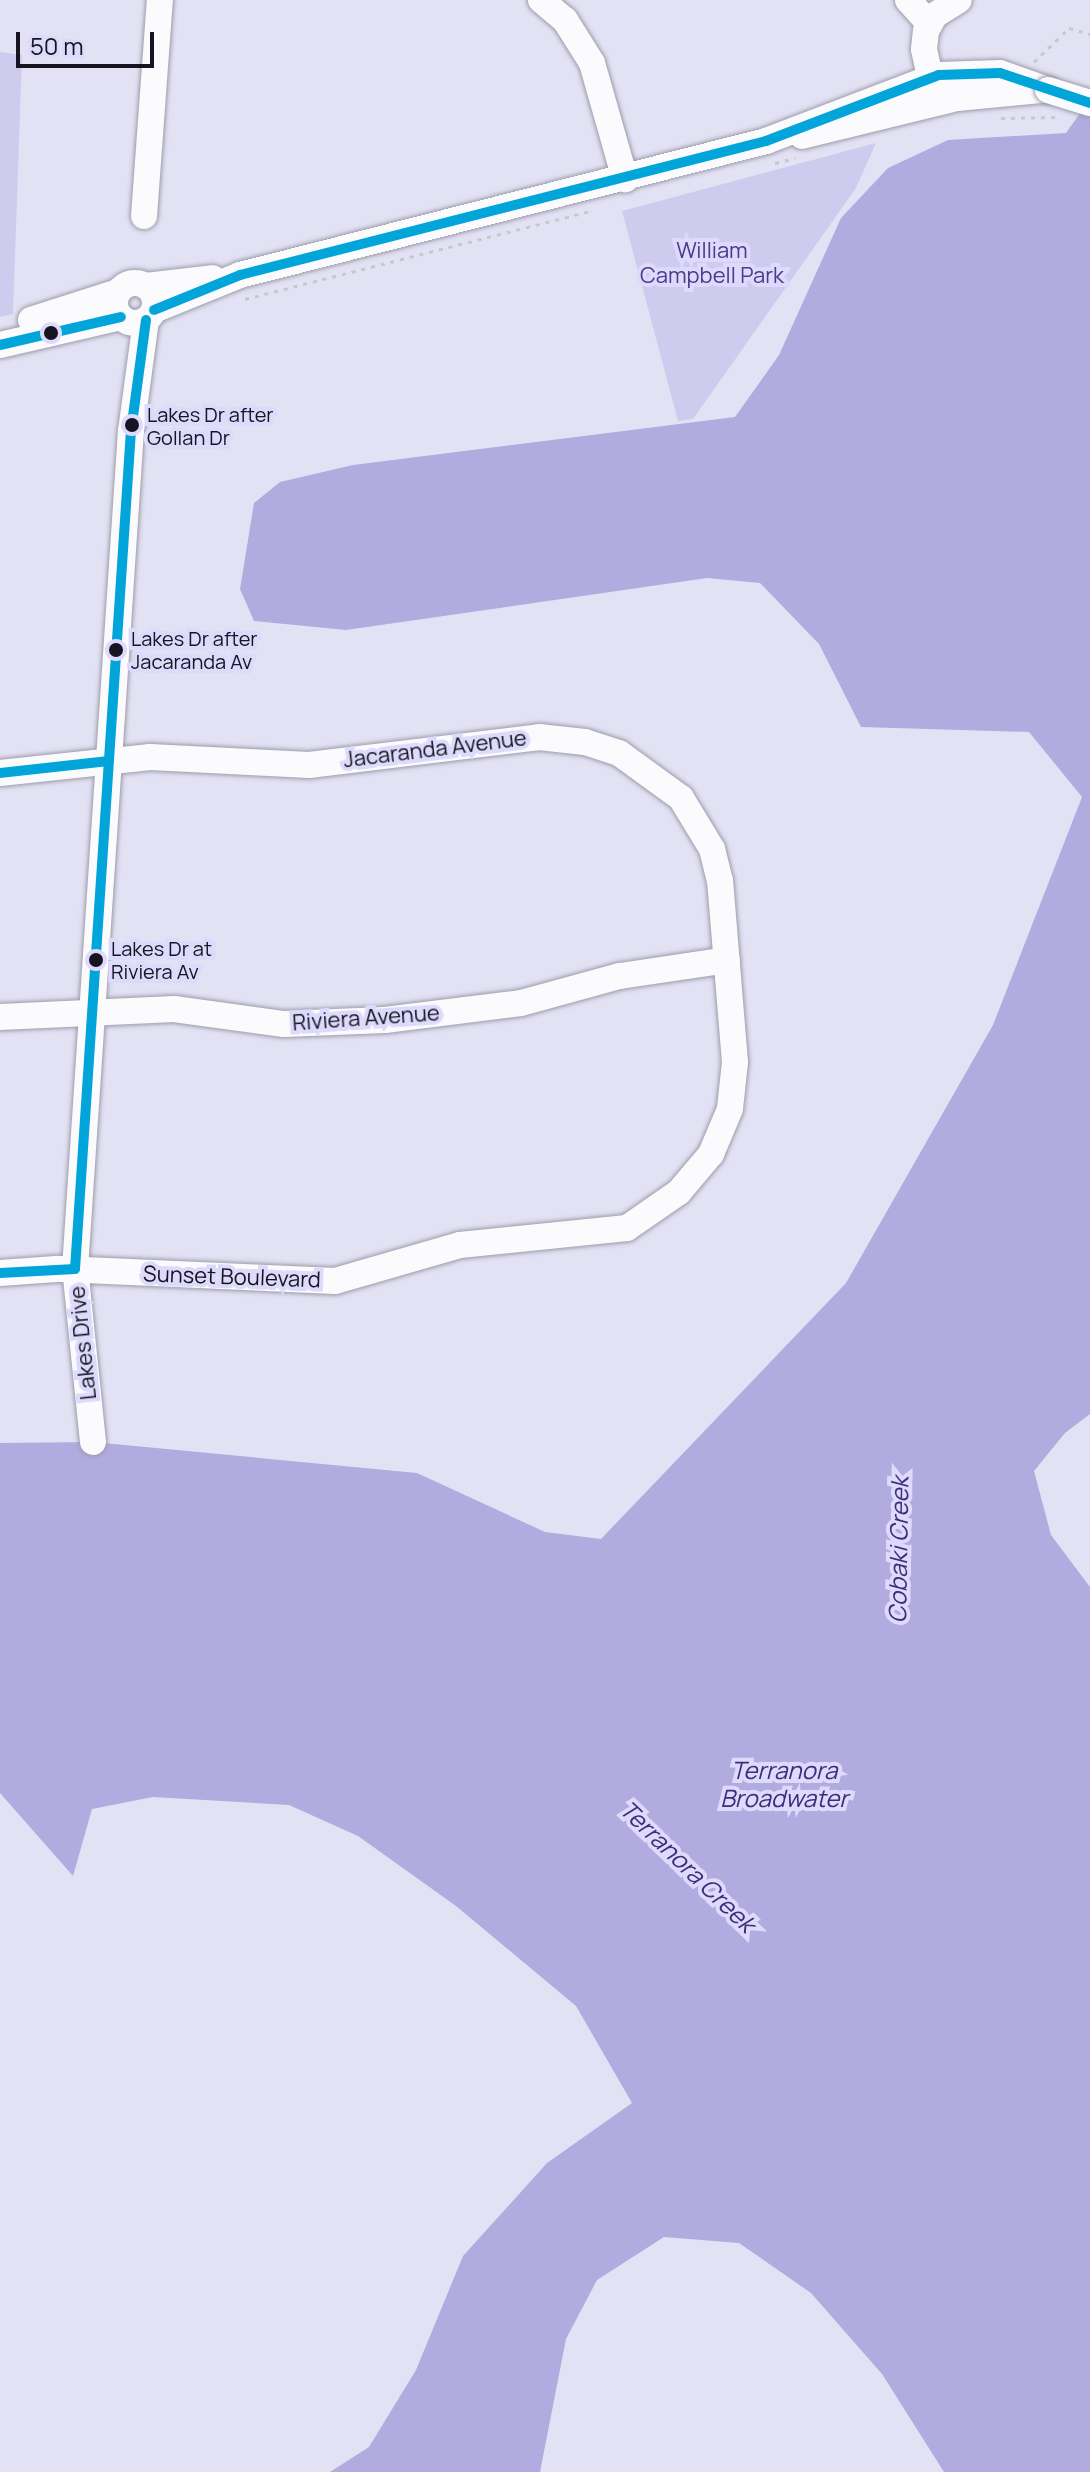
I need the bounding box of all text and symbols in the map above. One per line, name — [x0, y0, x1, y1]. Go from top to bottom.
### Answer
scale bar — [20, 16, 158, 66]
text: 50 m — [30, 29, 84, 62]
park label: William Campbell Park — [640, 237, 784, 288]
unlabelled marker — [43, 325, 59, 341]
place label: Lakes Dr after Gollan Dr — [147, 402, 274, 449]
marker: Lakes Dr after Gollan Dr — [124, 417, 140, 433]
place label: Lakes Dr after Jacaranda Av — [131, 626, 258, 673]
marker: Lakes Dr after Jacaranda Av — [108, 642, 124, 658]
street label: Jacaranda Avenue — [342, 725, 528, 773]
place label: Lakes Dr at Riviera Av — [111, 936, 212, 983]
marker: Lakes Dr at Riviera Av — [88, 952, 104, 968]
street label: Riviera Avenue — [291, 1000, 441, 1036]
street label: Sunset Boulevard — [143, 1261, 321, 1293]
street label: Lakes Drive — [64, 1285, 102, 1401]
water label: Cobaki Creek — [882, 1476, 914, 1624]
water label: Terranora Broadwater — [720, 1756, 848, 1812]
water label: Terranora Creek — [614, 1794, 762, 1938]

